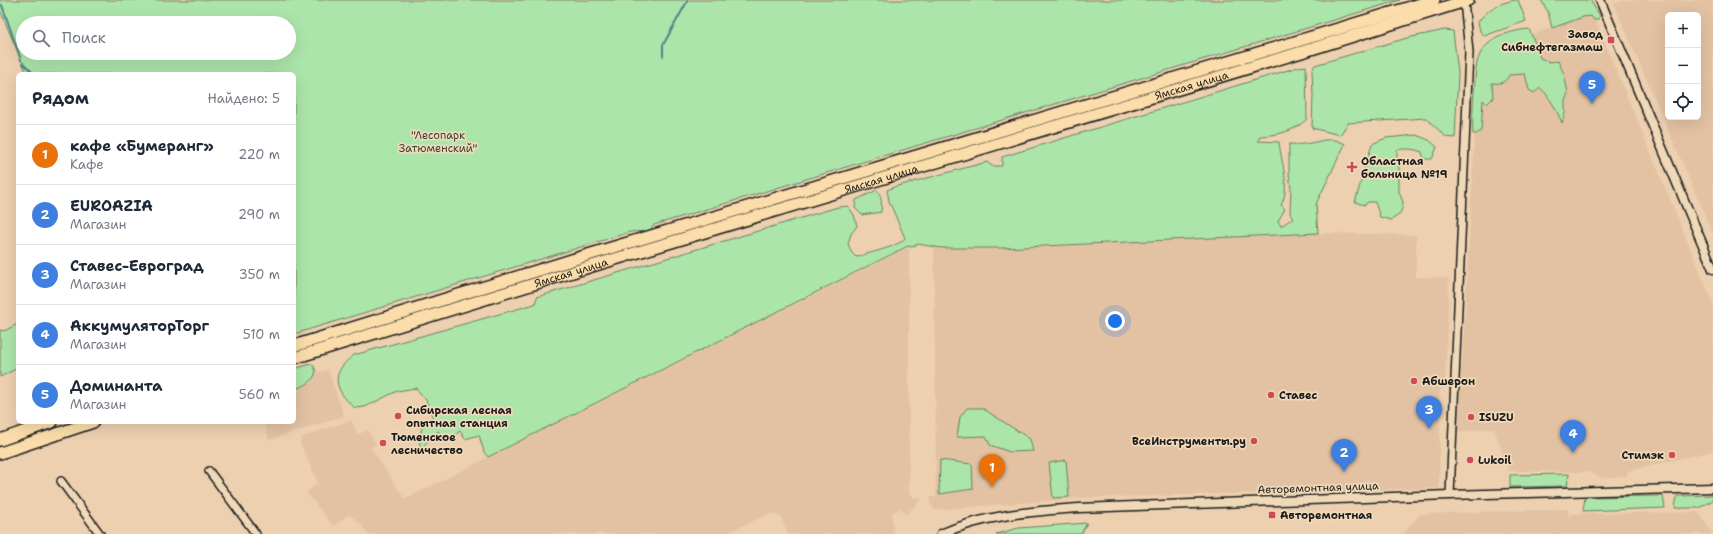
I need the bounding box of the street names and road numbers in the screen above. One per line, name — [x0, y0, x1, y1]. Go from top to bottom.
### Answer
street label: Ямская улица — [1153, 67, 1230, 103]
street label: Ямская улица — [843, 161, 920, 197]
street label: Ямская улица — [532, 254, 610, 291]
street label: Авторемонтная улица — [1257, 478, 1379, 498]

